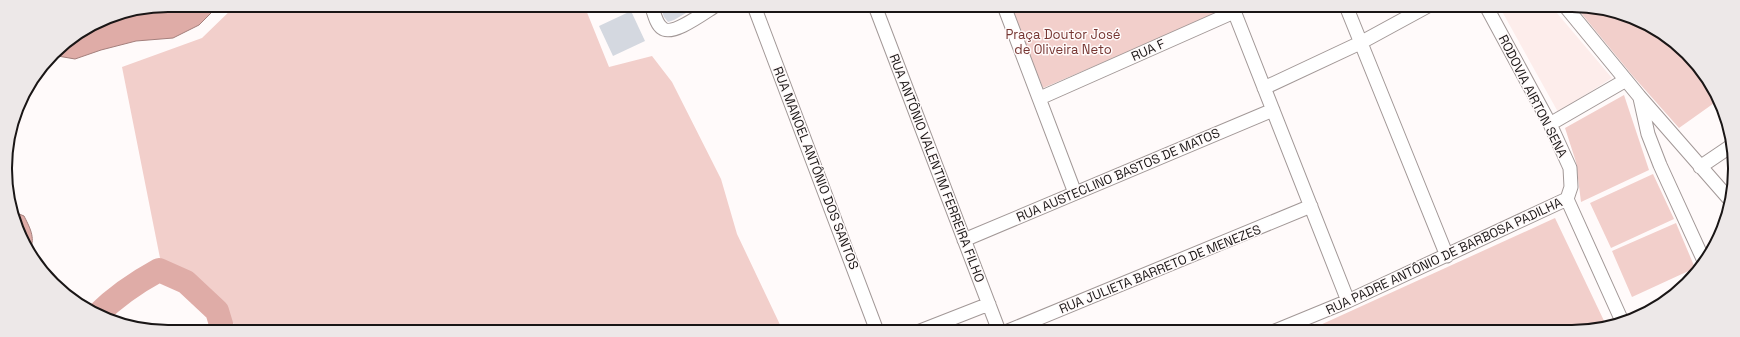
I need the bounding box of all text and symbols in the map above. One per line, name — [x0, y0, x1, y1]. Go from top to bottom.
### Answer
park label: Praça Doutor José de Oliveira Neto — [1006, 26, 1120, 58]
street label: RODOVIA AIRTON SENA — [1495, 32, 1571, 160]
street label: RUA F — [1129, 35, 1167, 65]
street label: RUA ANTÔNIO VALENTIM FERREIRA FILHO — [885, 51, 989, 285]
street label: RUA MANOEL ANTÔNIO DOS SANTOS — [769, 64, 863, 272]
street label: RUA AUSTECLINO BASTOS DE MATOS — [1014, 124, 1222, 226]
street label: RUA PADRE ANTÔNIO DE BARBOSA PADILHA — [1323, 194, 1565, 318]
street label: RUA JULIETA BARRETO DE MENEZES — [1057, 221, 1264, 317]

